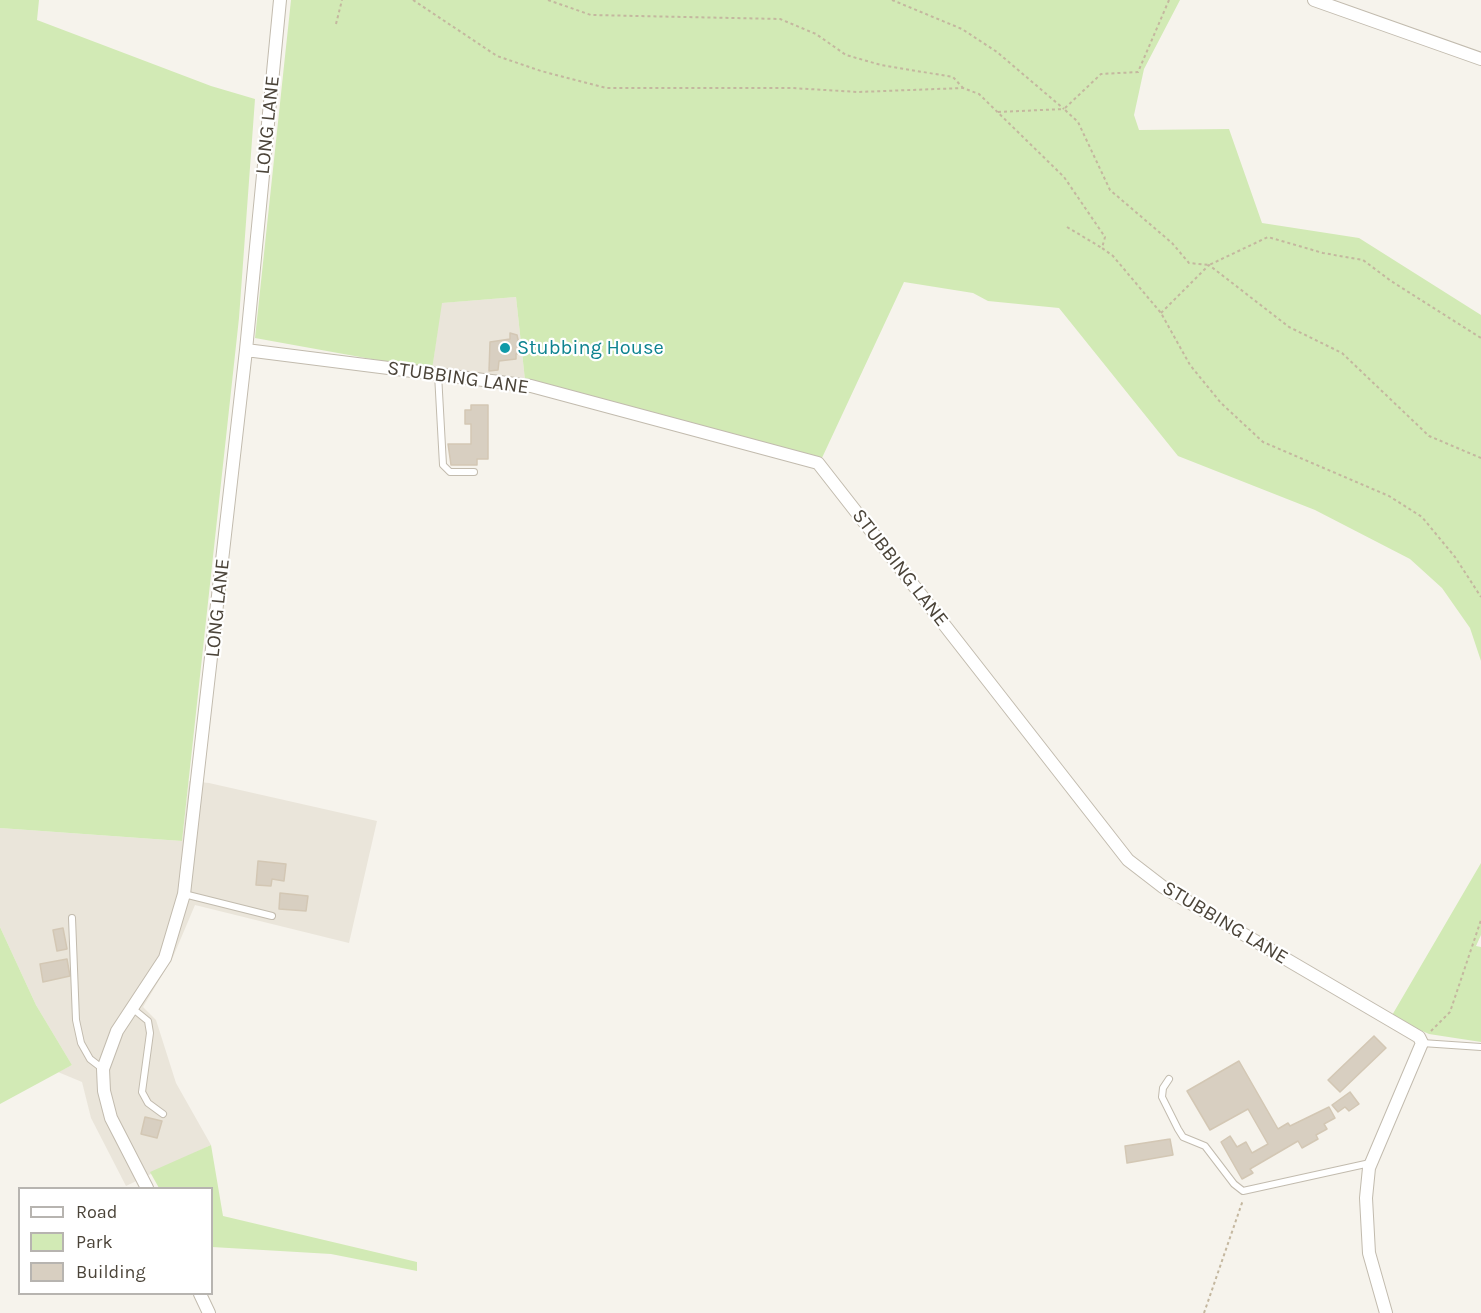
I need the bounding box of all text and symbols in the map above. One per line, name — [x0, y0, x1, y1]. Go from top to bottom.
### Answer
street label: LONG LANE — [251, 74, 285, 176]
place label: Stubbing House — [517, 336, 664, 360]
marker: Stubbing House — [498, 341, 512, 355]
street label: STUBBING LANE — [386, 356, 530, 400]
street label: STUBBING LANE — [847, 504, 953, 632]
street label: LONG LANE — [201, 557, 235, 659]
street label: STUBBING LANE — [1158, 876, 1292, 970]
legend — [18, 1187, 213, 1295]
text: Road — [76, 1201, 117, 1223]
text: Park — [76, 1231, 113, 1253]
text: Building — [76, 1261, 146, 1283]

